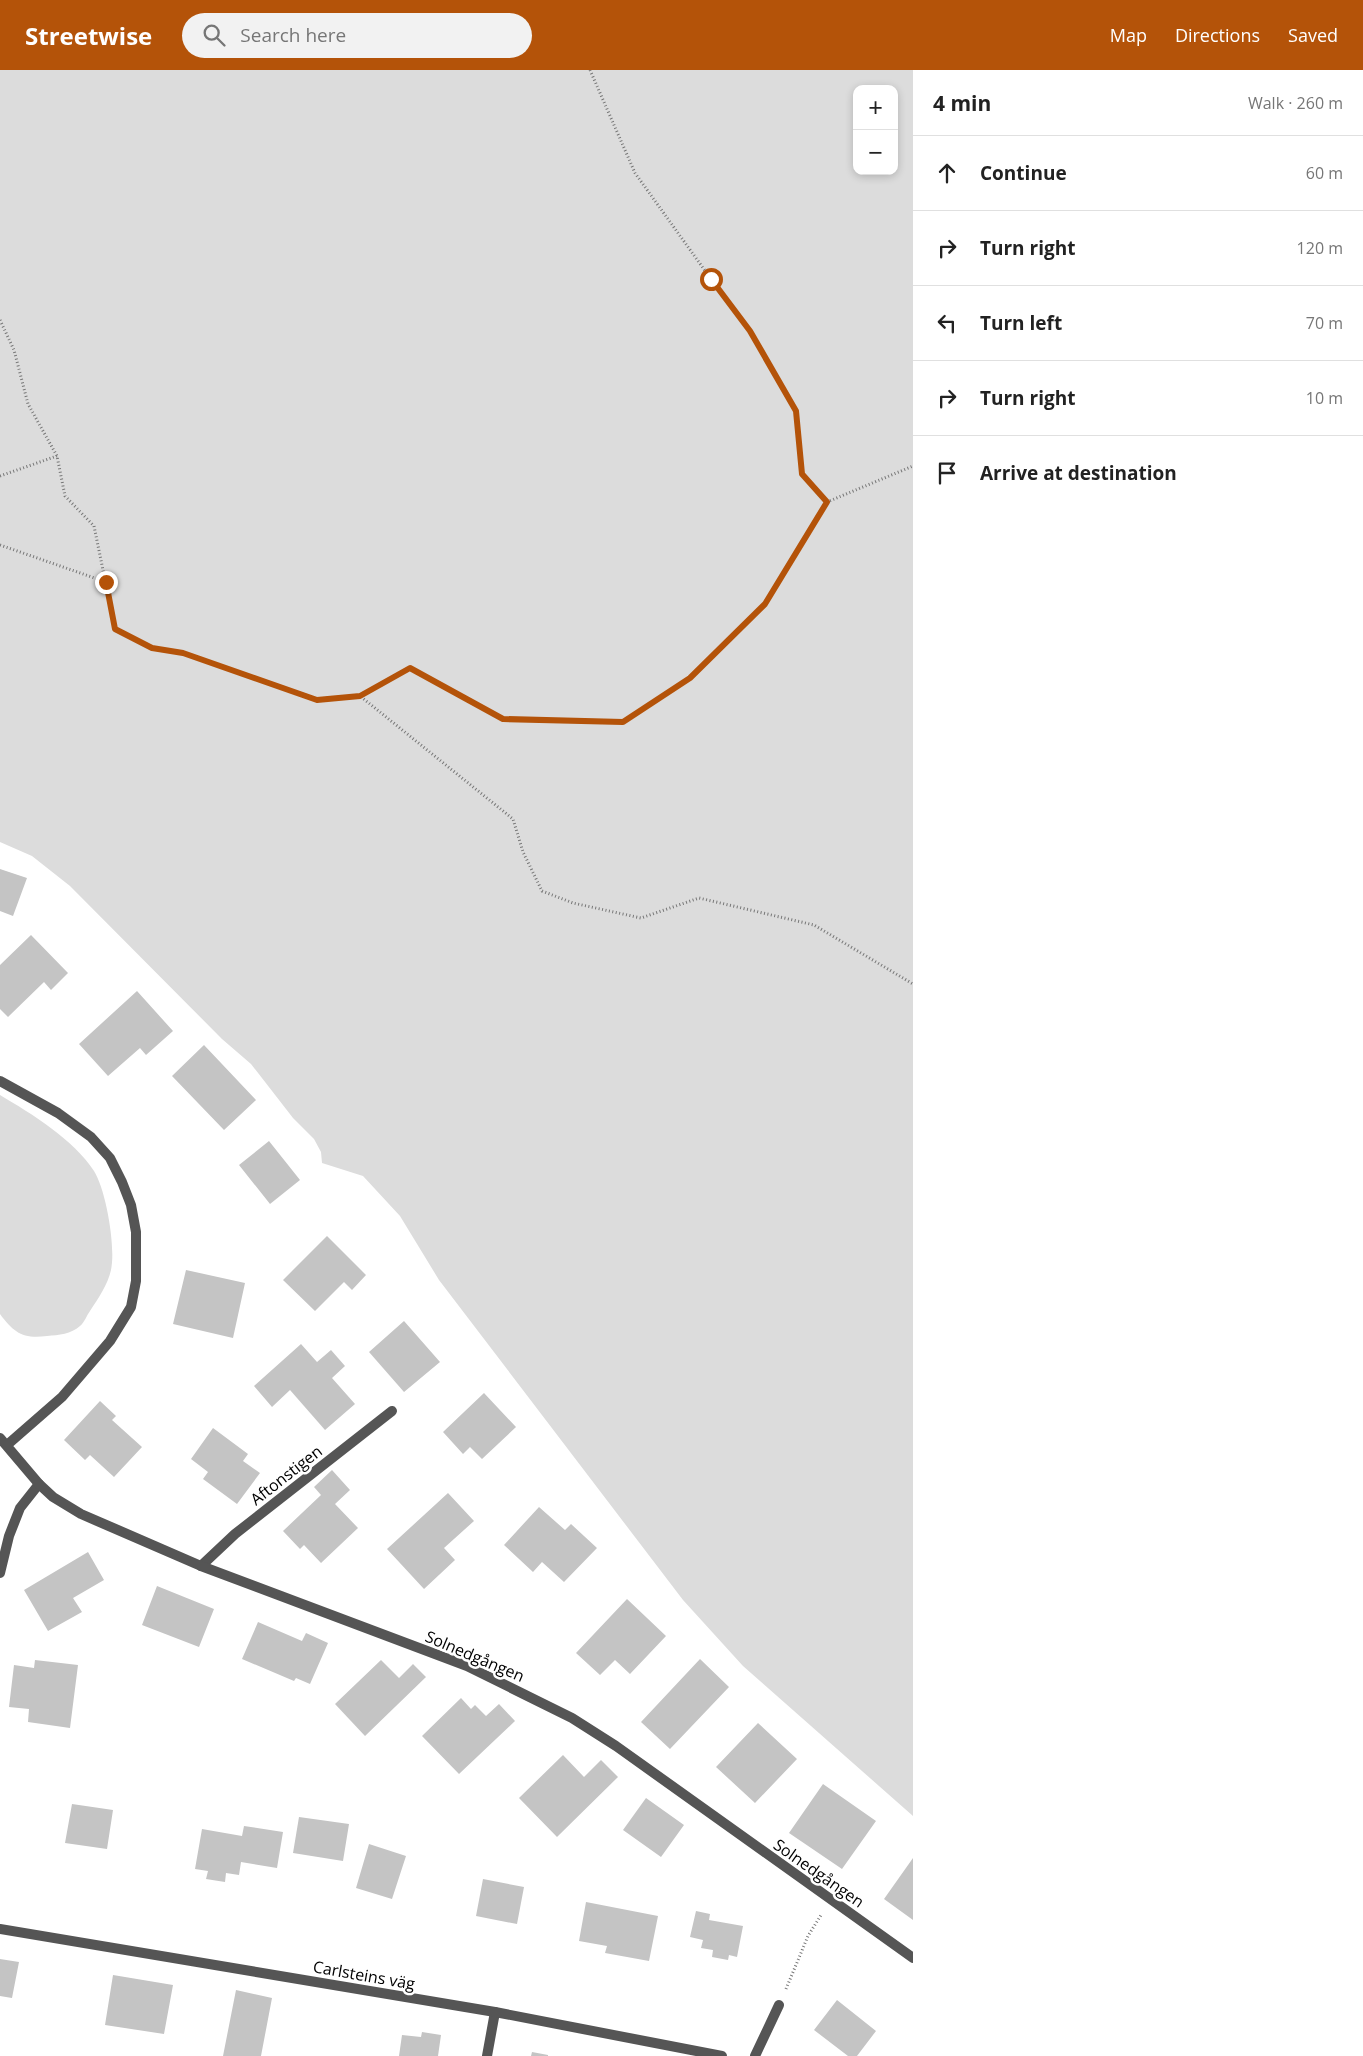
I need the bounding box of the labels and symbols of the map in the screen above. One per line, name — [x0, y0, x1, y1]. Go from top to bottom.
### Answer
route start — [700, 268, 723, 291]
route end — [95, 571, 118, 594]
street label: Aftonstigen — [246, 1440, 326, 1510]
street label: Solnedgången — [422, 1625, 528, 1687]
street label: Solnedgången — [769, 1834, 869, 1912]
street label: Carlsteins väg — [311, 1955, 417, 1995]

